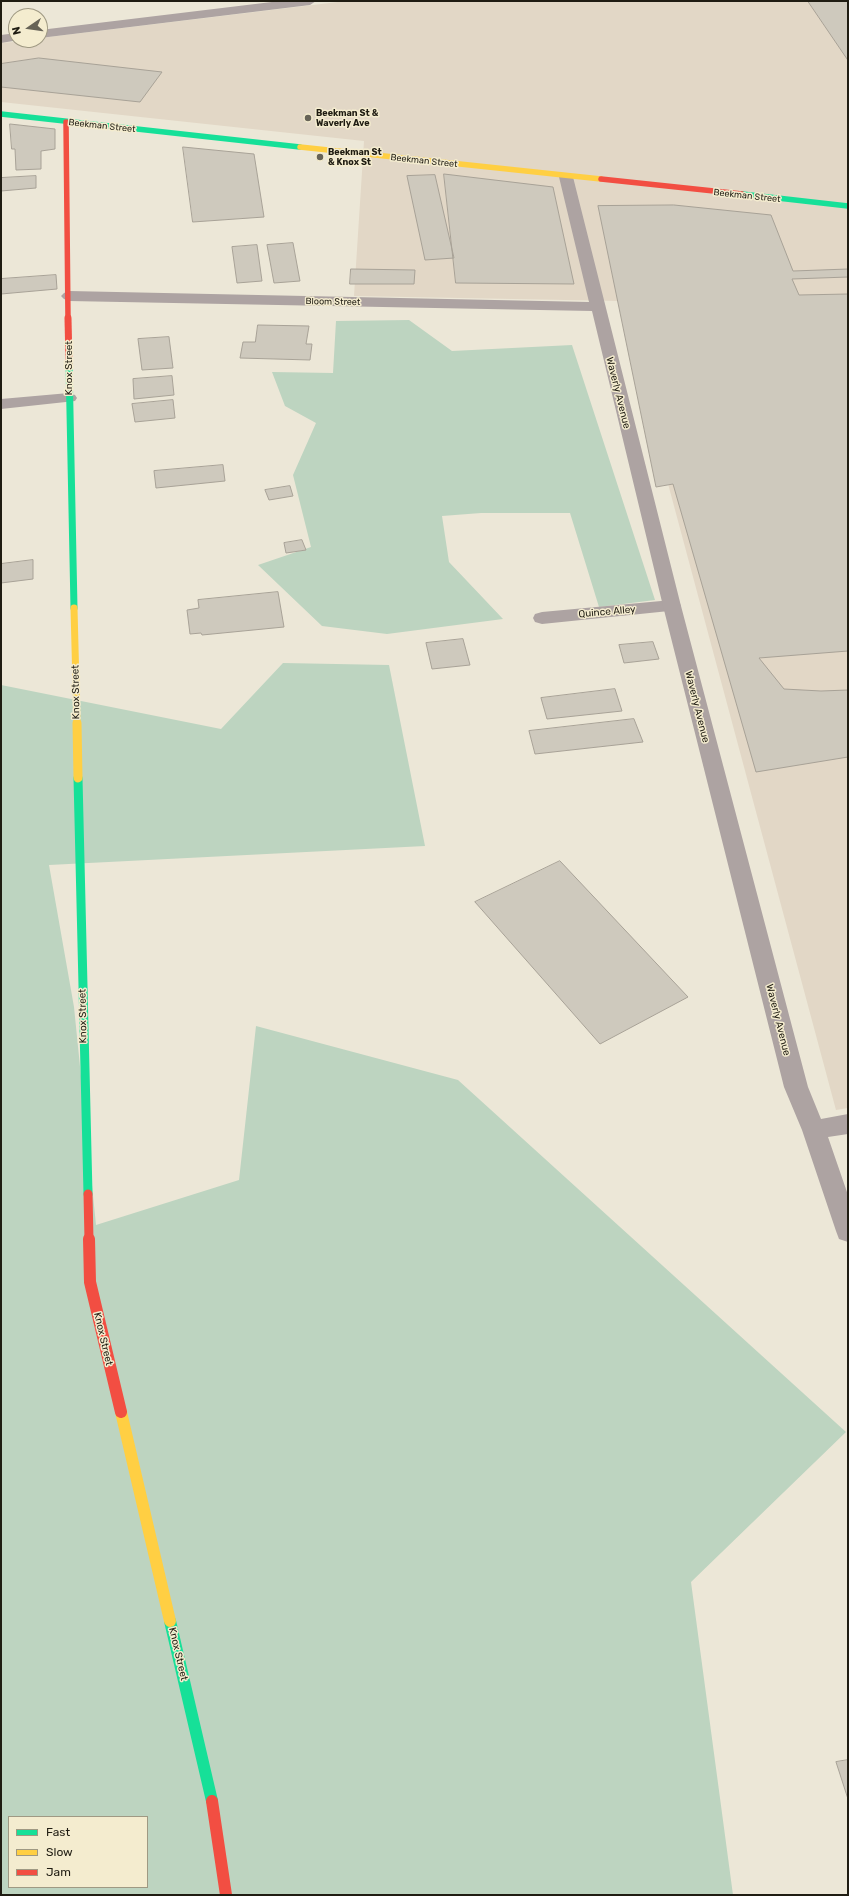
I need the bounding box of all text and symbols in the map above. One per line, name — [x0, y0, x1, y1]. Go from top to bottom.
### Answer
north arrow — [8, 8, 48, 48]
text: N — [10, 25, 24, 36]
place label: Beekman St & Waverly Ave — [316, 108, 378, 129]
marker: Beekman St & Waverly Ave — [303, 113, 313, 123]
street label: Beekman Street — [68, 117, 136, 135]
place label: Beekman St & Knox St — [328, 147, 382, 168]
marker: Beekman St & Knox St — [315, 152, 325, 162]
street label: Beekman Street — [390, 152, 458, 170]
street label: Beekman Street — [713, 187, 781, 205]
street label: Bloom Street — [306, 296, 360, 308]
street label: Knox Street — [63, 341, 75, 395]
street label: Waverly Avenue — [603, 356, 633, 430]
street label: Quince Alley — [578, 604, 636, 620]
street label: Knox Street — [70, 665, 82, 719]
street label: Waverly Avenue — [682, 670, 712, 744]
street label: Waverly Avenue — [763, 983, 793, 1057]
street label: Knox Street — [77, 989, 89, 1043]
street label: Knox Street — [91, 1311, 115, 1367]
street label: Knox Street — [166, 1626, 190, 1682]
legend — [8, 1816, 148, 1888]
text: Fast — [46, 1825, 70, 1839]
text: Slow — [46, 1845, 73, 1859]
text: Jam — [46, 1865, 71, 1879]

